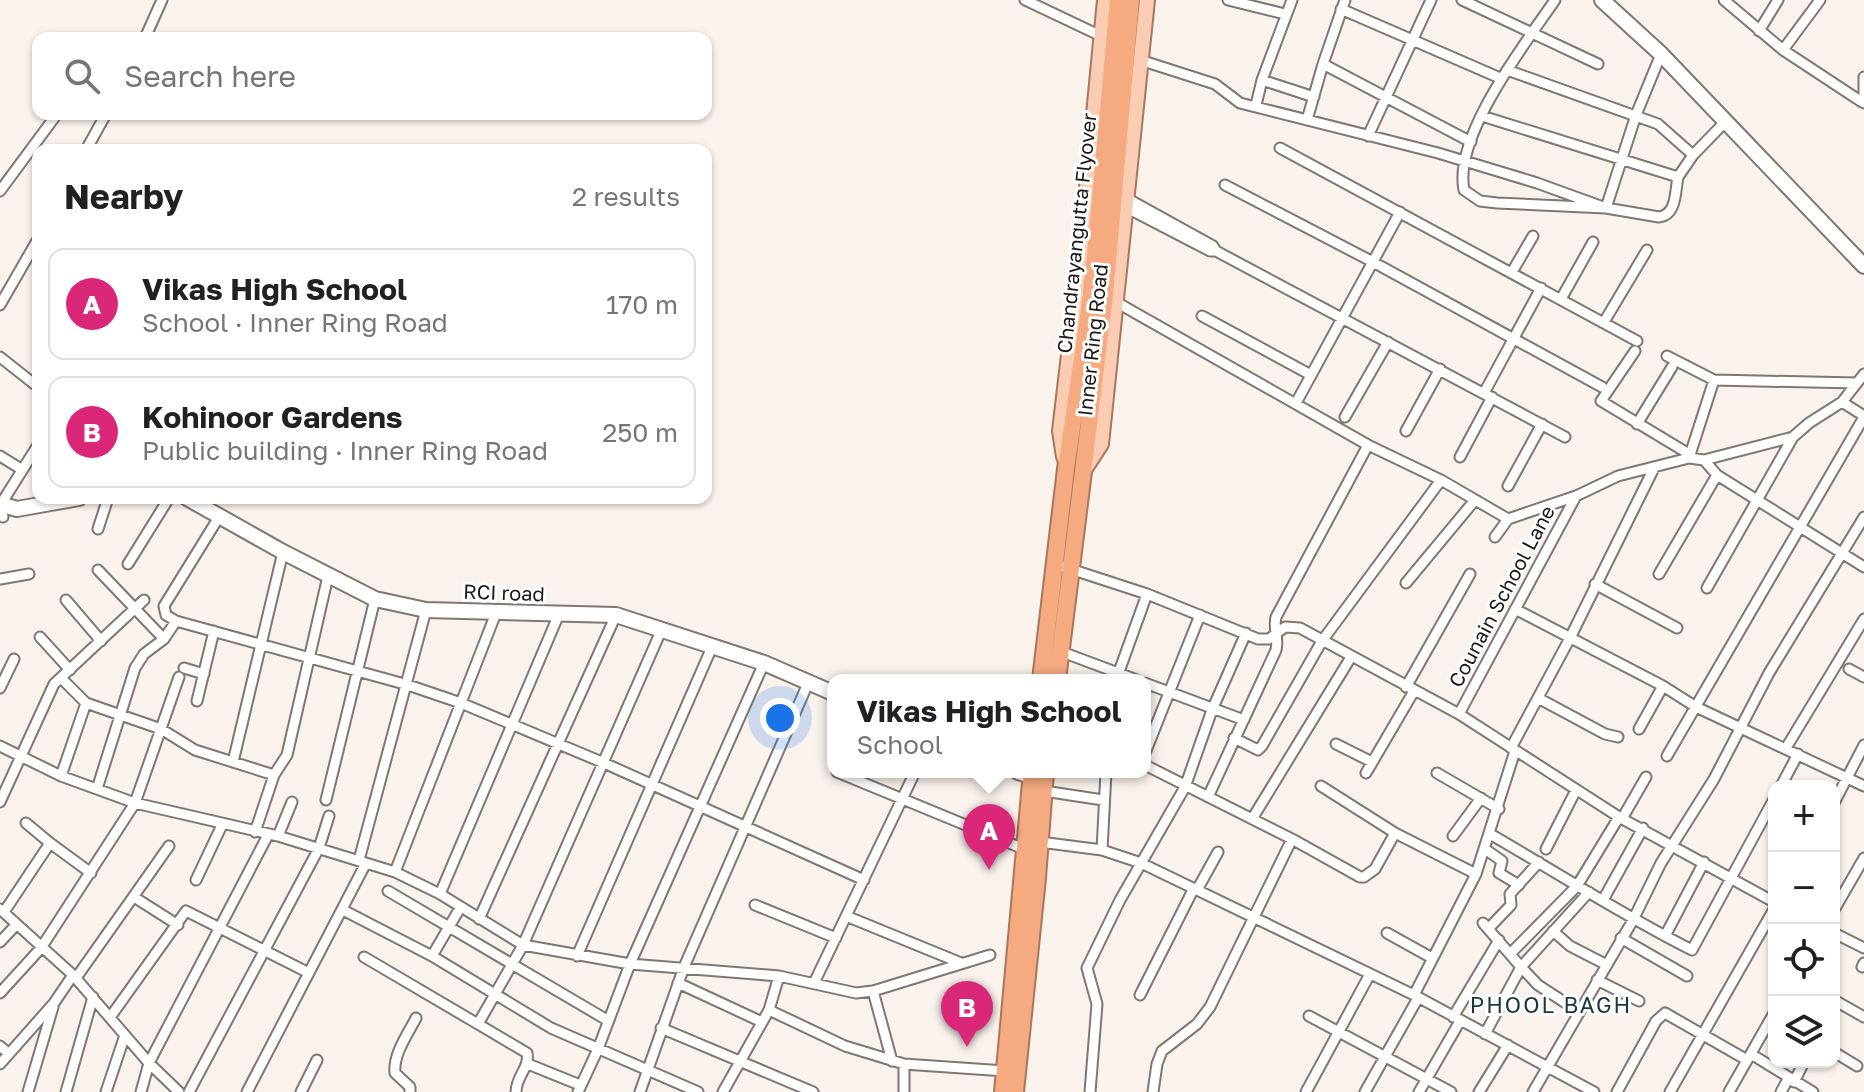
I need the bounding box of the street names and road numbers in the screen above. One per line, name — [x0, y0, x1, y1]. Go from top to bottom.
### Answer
street label: Chandrayangutta Flyover — [1051, 111, 1101, 354]
street label: Inner Ring Road — [1072, 263, 1112, 417]
street label: Counain School Lane — [1443, 501, 1559, 691]
street label: RCI road — [463, 579, 545, 605]

